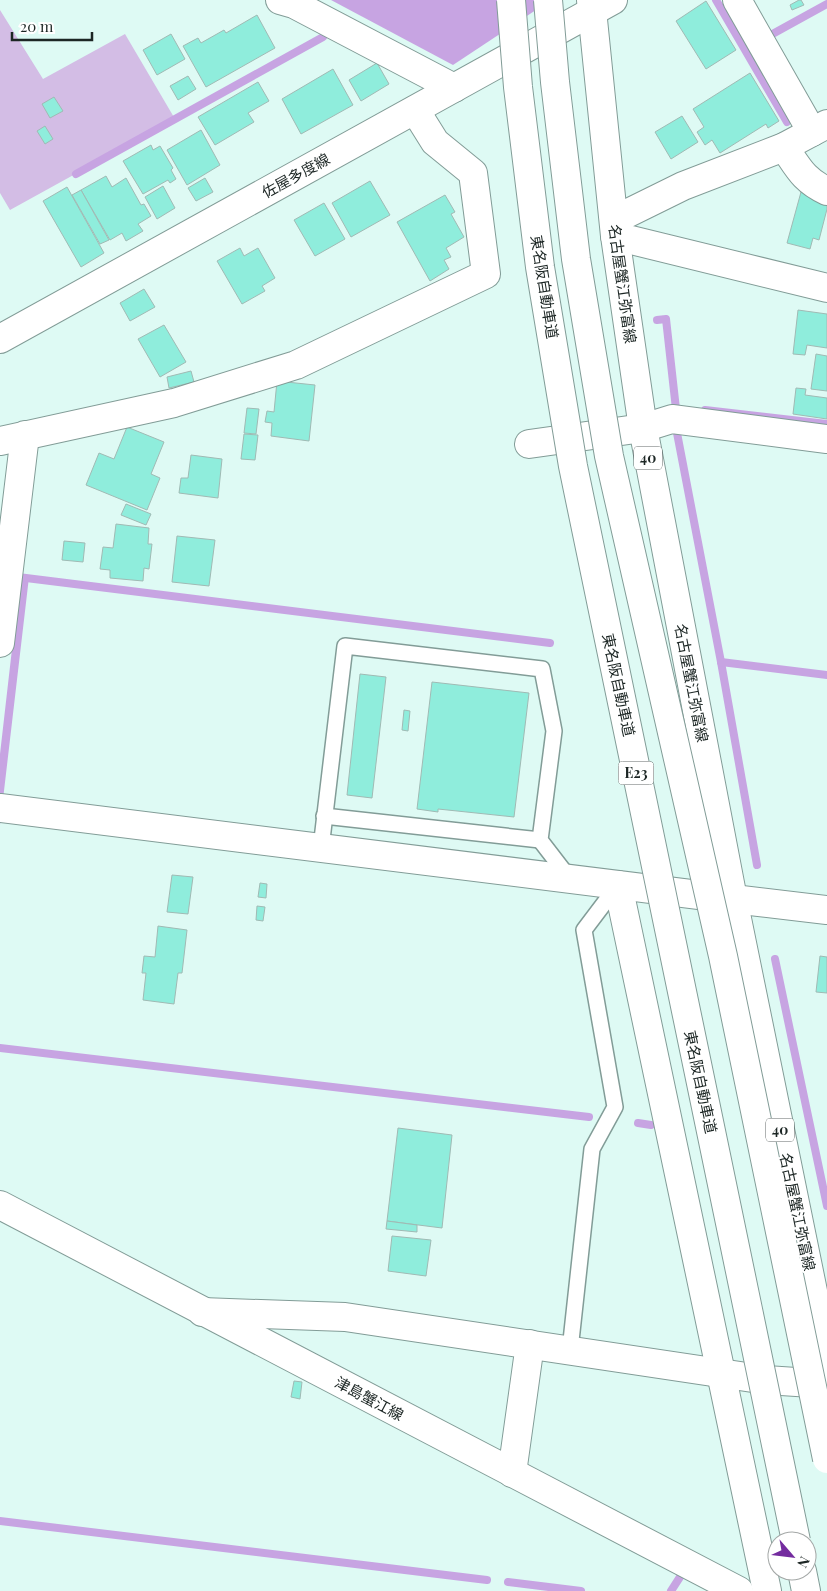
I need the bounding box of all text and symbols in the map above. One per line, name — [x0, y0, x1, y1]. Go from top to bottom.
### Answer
scale bar — [12, 10, 92, 42]
text: 20 m — [20, 16, 54, 36]
street label: 佐屋多度線 — [258, 148, 333, 202]
street label: 名古屋蟹江弥富線 — [605, 223, 641, 345]
street label: 東名阪自動車道 — [527, 233, 563, 340]
road number: 40 — [634, 446, 662, 469]
street label: 名古屋蟹江弥富線 — [671, 622, 713, 744]
street label: 東名阪自動車道 — [598, 631, 640, 738]
road number: E23 — [618, 761, 654, 784]
street label: 東名阪自動車道 — [680, 1028, 722, 1135]
road number: 40 — [766, 1118, 794, 1142]
street label: 名古屋蟹江弥富線 — [776, 1151, 820, 1273]
street label: 津島蟹江線 — [332, 1372, 407, 1425]
north arrow — [767, 1531, 817, 1581]
text: N — [793, 1553, 815, 1571]

